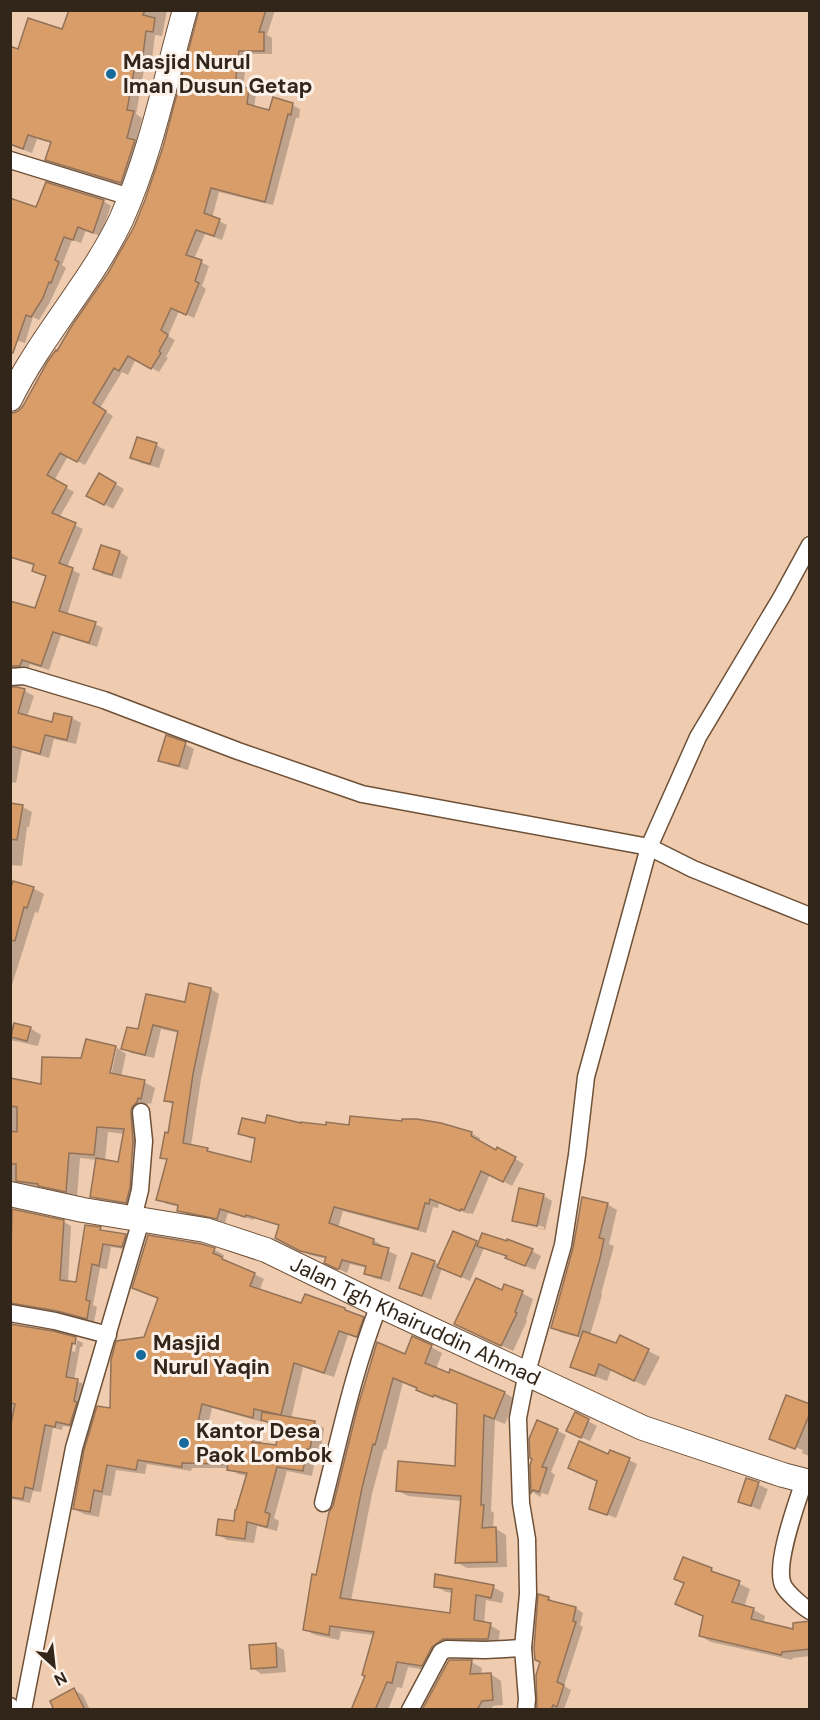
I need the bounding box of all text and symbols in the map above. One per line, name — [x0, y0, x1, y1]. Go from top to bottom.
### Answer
place label: Masjid Nurul Iman Dusun Getap — [123, 48, 312, 100]
marker: Masjid Nurul Iman Dusun Getap — [104, 67, 118, 81]
street label: Jalan Tgh Khairuddin Ahmad — [285, 1250, 545, 1392]
place label: Masjid Nurul Yaqin — [153, 1329, 270, 1381]
marker: Masjid Nurul Yaqin — [134, 1348, 148, 1362]
place label: Kantor Desa Paok Lombok — [196, 1417, 333, 1469]
marker: Kantor Desa Paok Lombok — [177, 1436, 191, 1450]
north arrow — [24, 1636, 84, 1696]
text: N — [51, 1667, 71, 1691]

